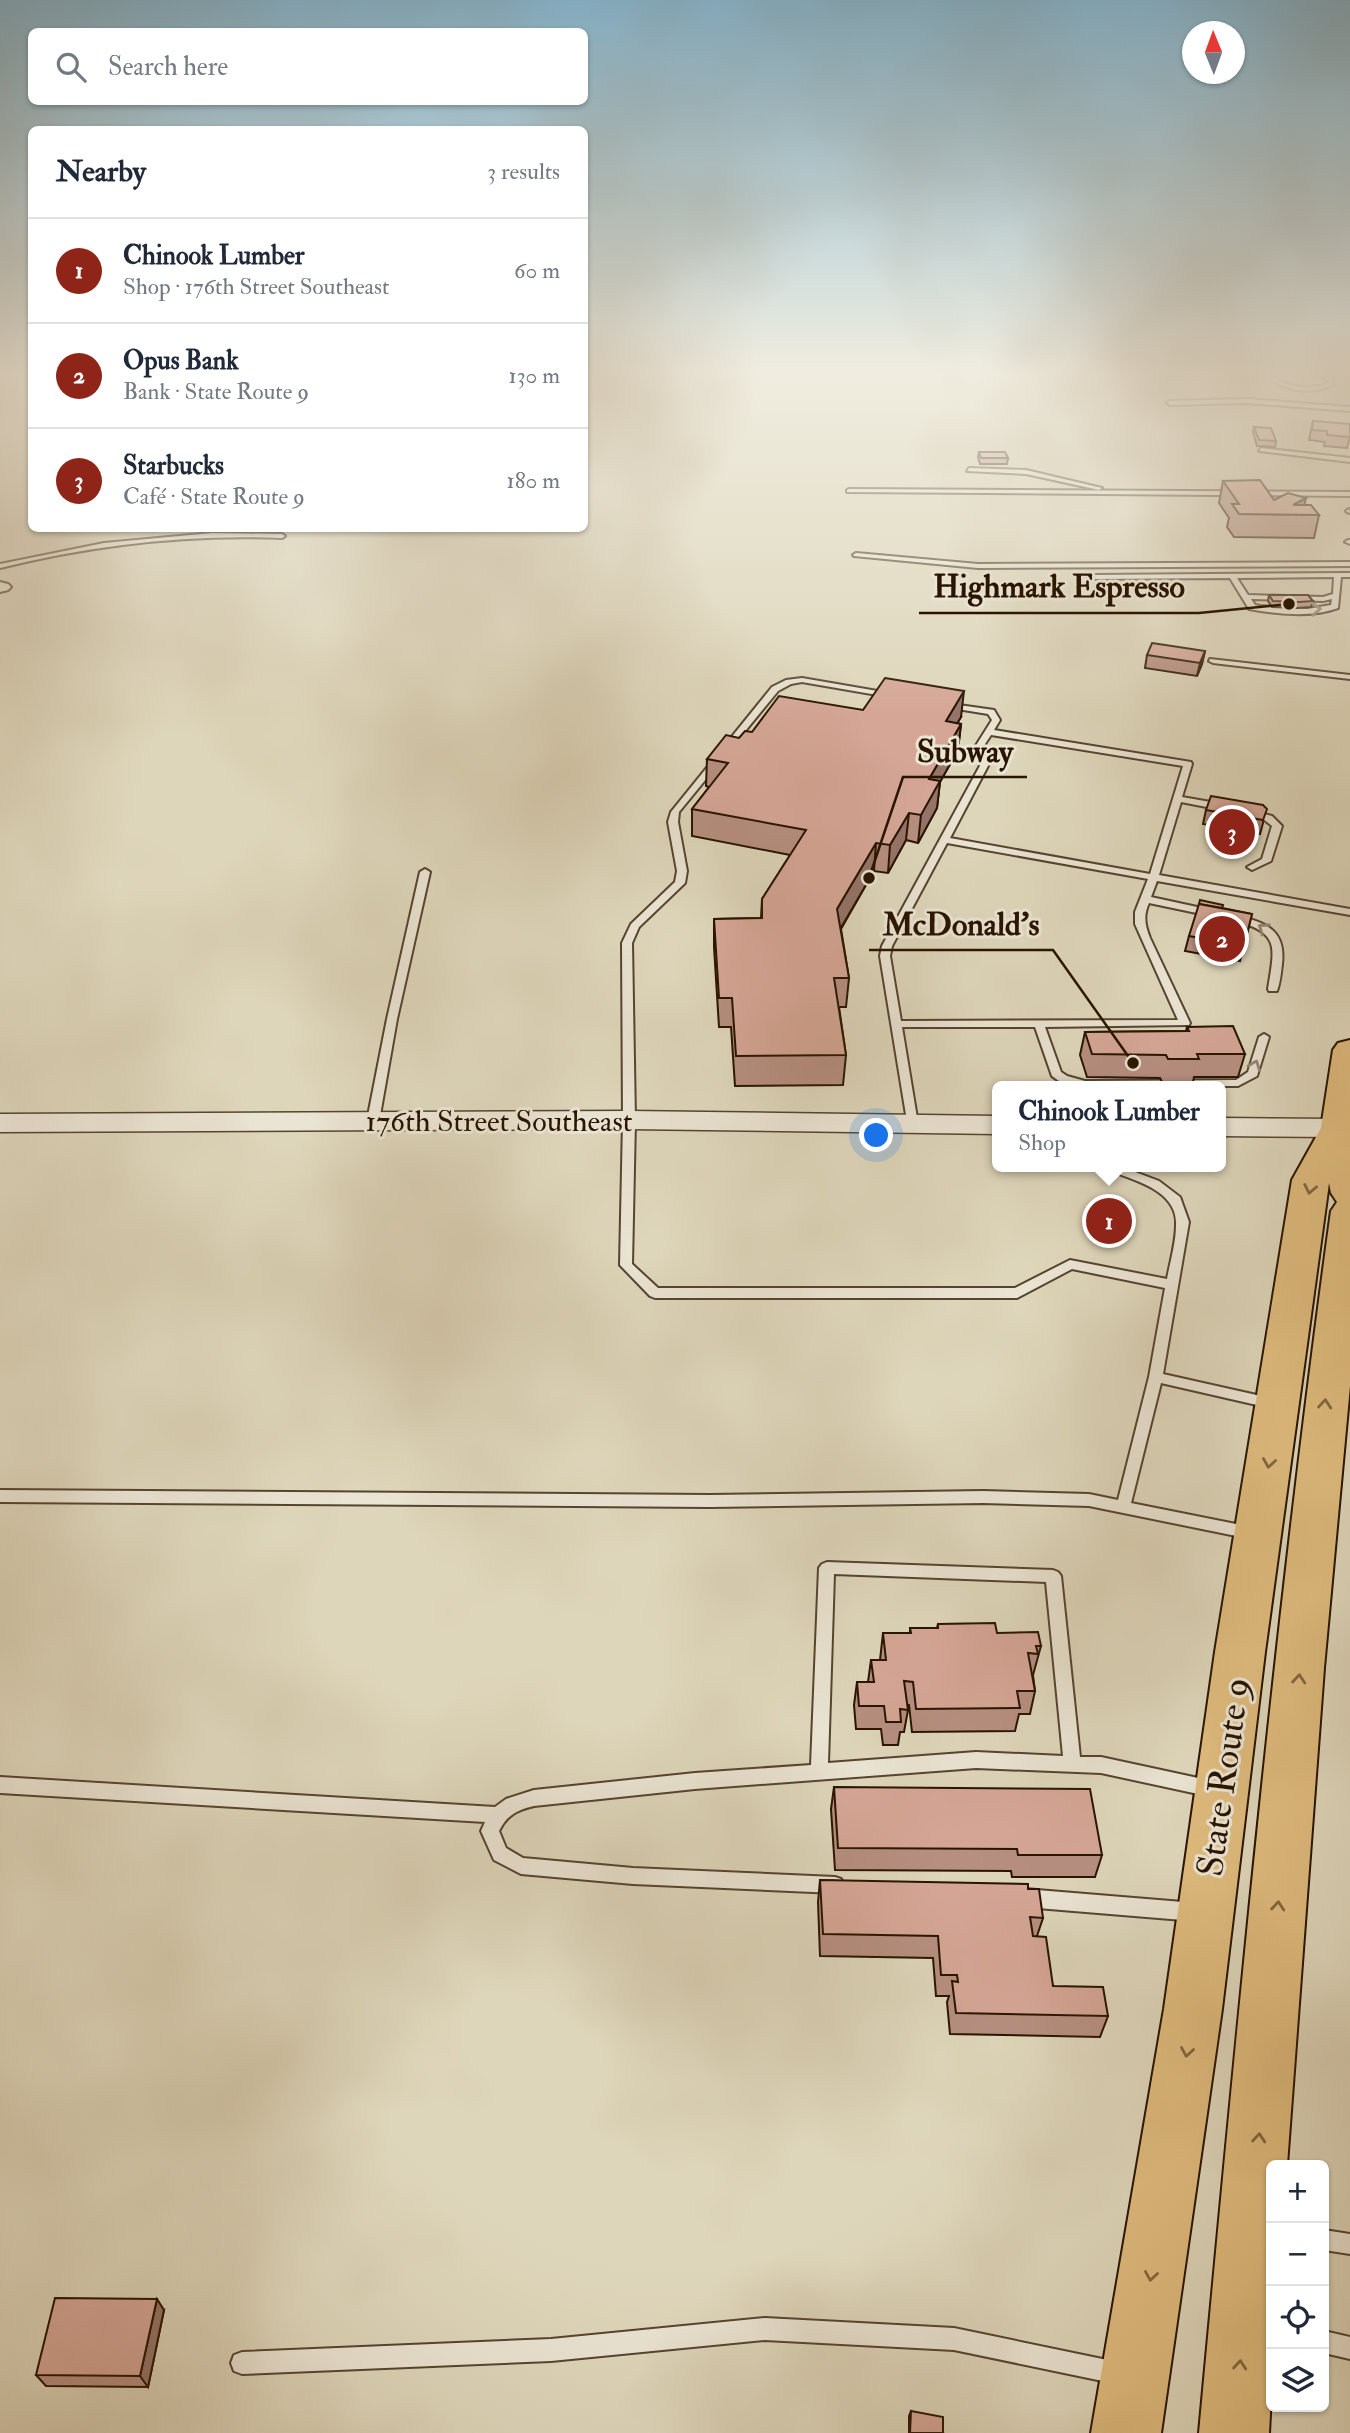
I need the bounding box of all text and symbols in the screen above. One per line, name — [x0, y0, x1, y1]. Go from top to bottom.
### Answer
north arrow — [1182, 21, 1245, 84]
search box — [28, 28, 588, 105]
icon: search — [52, 48, 90, 86]
text: Search here — [108, 51, 228, 83]
text: Nearby — [56, 153, 146, 190]
text: 3 results — [487, 157, 560, 186]
text: Chinook Lumber — [123, 240, 304, 272]
text: 1 — [75, 256, 83, 285]
text: 60 m — [514, 256, 560, 285]
text: Shop · 176th Street Southeast — [123, 272, 389, 301]
text: Opus Bank — [123, 345, 239, 377]
text: 2 — [73, 361, 85, 390]
text: 130 m — [508, 361, 560, 390]
text: Bank · State Route 9 — [123, 377, 309, 406]
text: Starbucks — [123, 450, 224, 482]
text: 3 — [75, 466, 83, 495]
text: 180 m — [507, 466, 560, 495]
text: Café · State Route 9 — [123, 482, 305, 511]
callout: Highmark Espresso — [919, 560, 1199, 613]
text: Highmark Espresso — [933, 567, 1185, 607]
one-way arrow — [1311, 602, 1322, 617]
callout: Subway — [903, 724, 1027, 777]
text: Subway — [917, 732, 1014, 772]
pin: 3 — [1209, 806, 1255, 858]
callout: McDonald's — [869, 897, 1053, 950]
text: McDonald's — [882, 905, 1039, 945]
pin: 2 — [1199, 913, 1245, 965]
one-way arrow — [1258, 924, 1271, 937]
one-way arrow — [1247, 1059, 1261, 1072]
popup — [992, 1081, 1226, 1172]
text: Chinook Lumber — [1018, 1096, 1200, 1128]
street label: 176th Street Southeast — [366, 1103, 633, 1140]
your location — [859, 1118, 893, 1152]
text: Shop — [1018, 1128, 1066, 1157]
one-way arrow — [1304, 1183, 1319, 1195]
pin: 1 — [1086, 1195, 1132, 1247]
one-way arrow — [1317, 1398, 1332, 1409]
one-way arrow — [1261, 1457, 1276, 1469]
one-way arrow — [1292, 1673, 1307, 1685]
street label: State Route 9 — [1187, 1675, 1261, 1879]
one-way arrow — [1271, 1900, 1286, 1911]
one-way arrow — [1179, 2046, 1194, 2058]
one-way arrow — [1251, 2132, 1266, 2143]
map controls — [1266, 2160, 1329, 2412]
button: + — [1266, 2160, 1329, 2223]
button: − — [1266, 2223, 1329, 2286]
one-way arrow — [1144, 2270, 1159, 2282]
button: locate — [1266, 2286, 1329, 2349]
button: layers — [1266, 2349, 1329, 2412]
one-way arrow — [1232, 2359, 1247, 2370]

